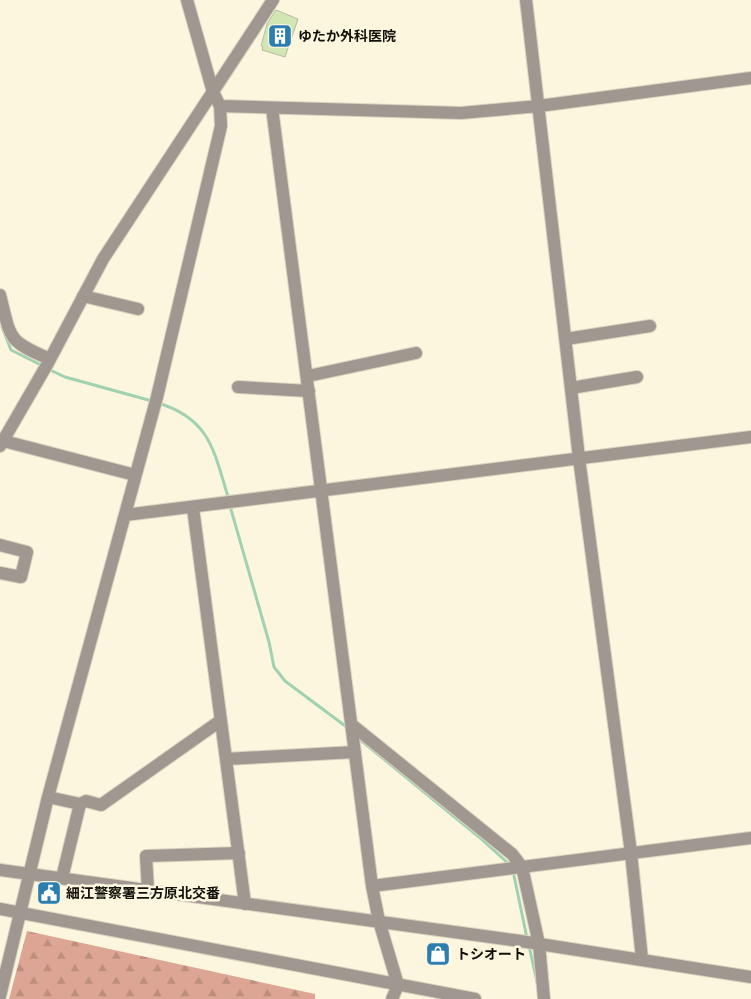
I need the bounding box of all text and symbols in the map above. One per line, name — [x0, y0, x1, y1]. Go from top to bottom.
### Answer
building icon: ゆたか外科医院 — [267, 23, 293, 49]
place label: ゆたか外科医院 — [298, 28, 396, 44]
public building icon: 細江警察署三方原北交番 — [36, 880, 62, 906]
place label: 細江警察署三方原北交番 — [66, 885, 220, 901]
shop icon: トシオート — [425, 941, 451, 967]
place label: トシオート — [456, 946, 526, 962]

